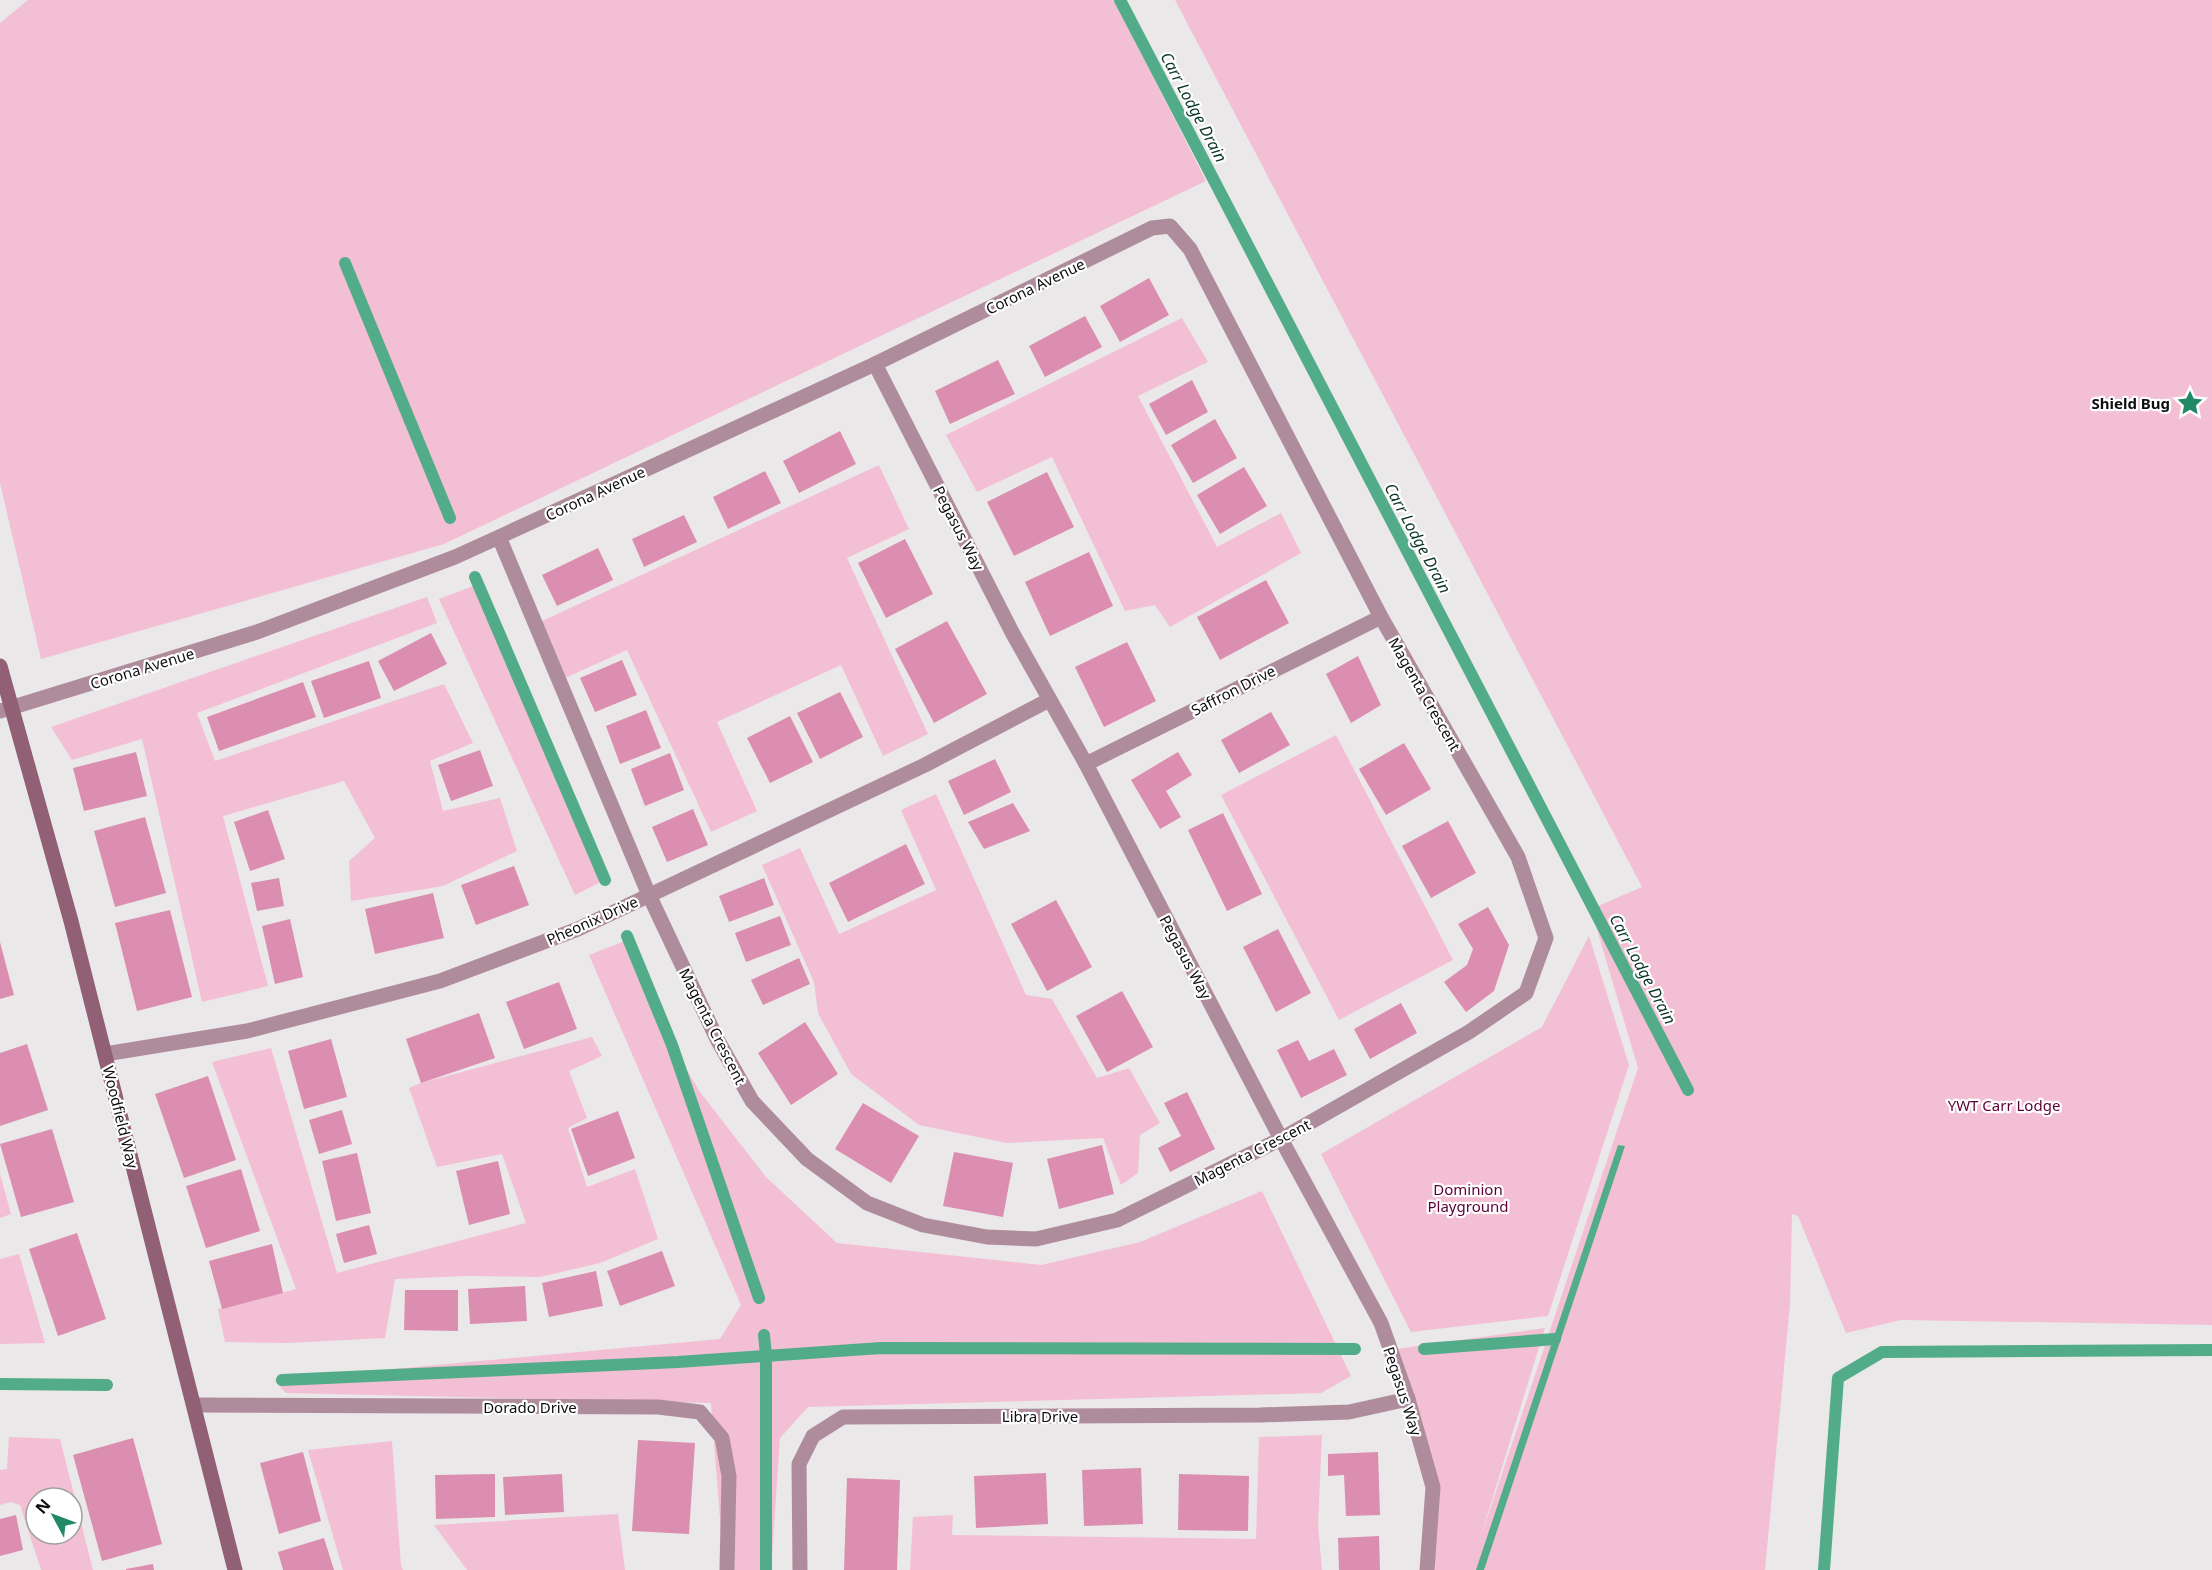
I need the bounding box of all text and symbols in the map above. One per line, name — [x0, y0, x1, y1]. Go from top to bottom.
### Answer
water label: Carr Lodge Drain — [1156, 48, 1232, 166]
street label: Corona Avenue — [982, 253, 1088, 319]
place icon: Shield Bug — [2175, 388, 2205, 418]
place label: Shield Bug — [2091, 393, 2170, 413]
street label: Corona Avenue — [542, 461, 648, 525]
water label: Carr Lodge Drain — [1380, 479, 1456, 597]
street label: Pegasus Way — [929, 482, 989, 574]
street label: Magenta Crescent — [1384, 634, 1466, 755]
street label: Corona Avenue — [88, 643, 196, 693]
street label: Saffron Drive — [1187, 660, 1279, 720]
street label: Pheonix Drive — [543, 891, 641, 949]
water label: Carr Lodge Drain — [1605, 910, 1681, 1028]
street label: Pegasus Way — [1155, 911, 1217, 1003]
street label: Magenta Crescent — [675, 964, 751, 1088]
street label: Woodfield Way — [99, 1064, 144, 1171]
park label: YWT Carr Lodge — [1948, 1095, 2060, 1115]
street label: Magenta Crescent — [1190, 1114, 1314, 1190]
park label: Dominion Playground — [1428, 1179, 1508, 1216]
street label: Pegasus Way — [1379, 1344, 1427, 1438]
street label: Dorado Drive — [483, 1397, 577, 1417]
street label: Libra Drive — [1002, 1406, 1078, 1426]
north arrow — [24, 1486, 84, 1546]
text: N — [30, 1494, 55, 1518]

